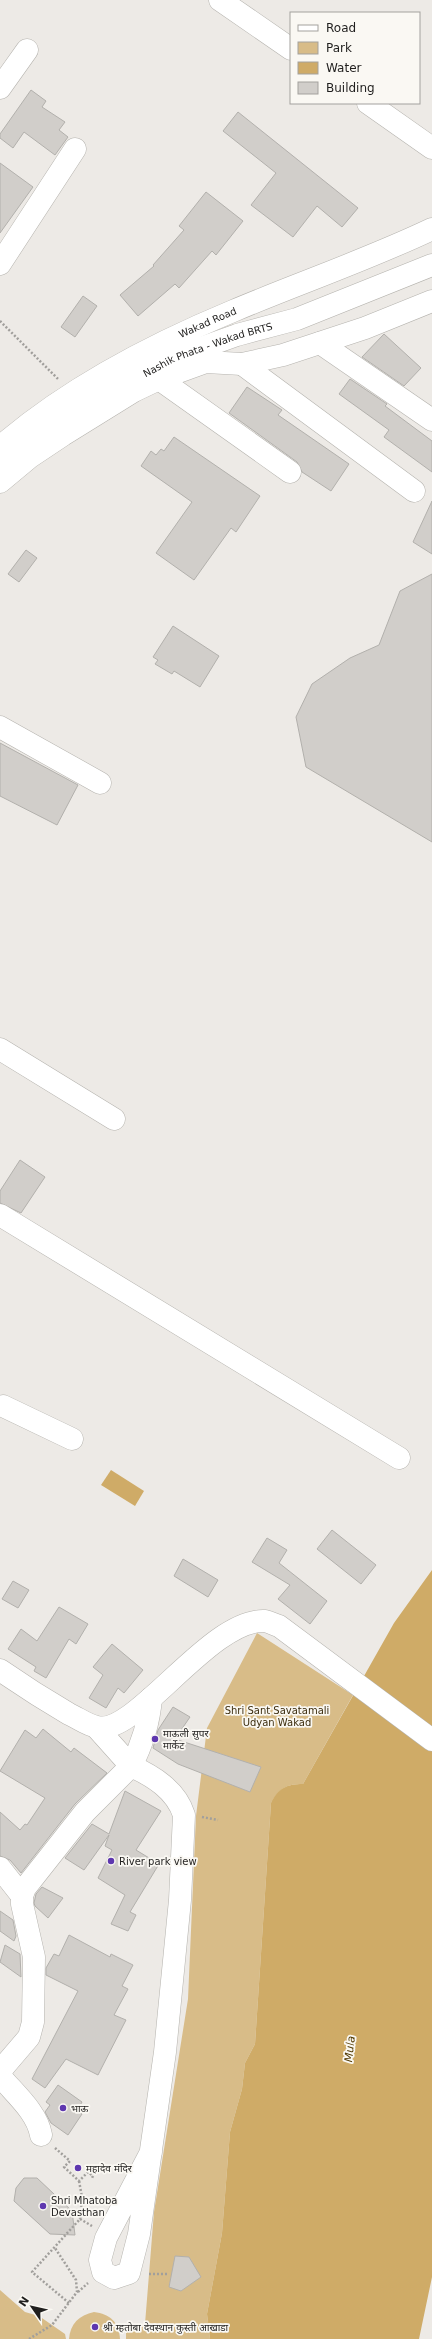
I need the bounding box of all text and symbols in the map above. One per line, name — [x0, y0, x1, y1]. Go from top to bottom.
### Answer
legend — [290, 12, 420, 104]
text: Road — [326, 21, 356, 35]
text: Park — [326, 41, 352, 55]
text: Water — [326, 61, 362, 75]
text: Building — [326, 81, 375, 95]
street label: Wakad Road — [177, 305, 238, 340]
street label: Nashik Phata - Wakad BRTS — [141, 320, 274, 379]
park label: Shri Sant Savatamali Udyan Wakad — [225, 1705, 329, 1728]
place label: माऊली सुपर मार्केट — [163, 1728, 209, 1751]
marker: माऊली सुपर मार्केट — [150, 1734, 160, 1744]
marker: River park view — [106, 1856, 116, 1866]
place label: River park view — [119, 1856, 197, 1867]
water label: Mula — [342, 2035, 358, 2063]
marker: भाऊ — [58, 2103, 68, 2113]
place label: भाऊ — [71, 2103, 89, 2114]
marker: महादेव मंदिर — [73, 2163, 83, 2173]
place label: महादेव मंदिर — [86, 2163, 133, 2174]
place label: Shri Mhatoba Devasthan — [51, 2195, 117, 2218]
marker: Shri Mhatoba Devasthan — [38, 2201, 48, 2211]
north arrow — [12, 2287, 52, 2327]
text: N — [16, 2294, 32, 2309]
marker: श्री म्हतोबा देवस्थान कुस्ती आखाडा — [90, 2322, 100, 2332]
place label: श्री म्हतोबा देवस्थान कुस्ती आखाडा — [103, 2322, 229, 2334]

